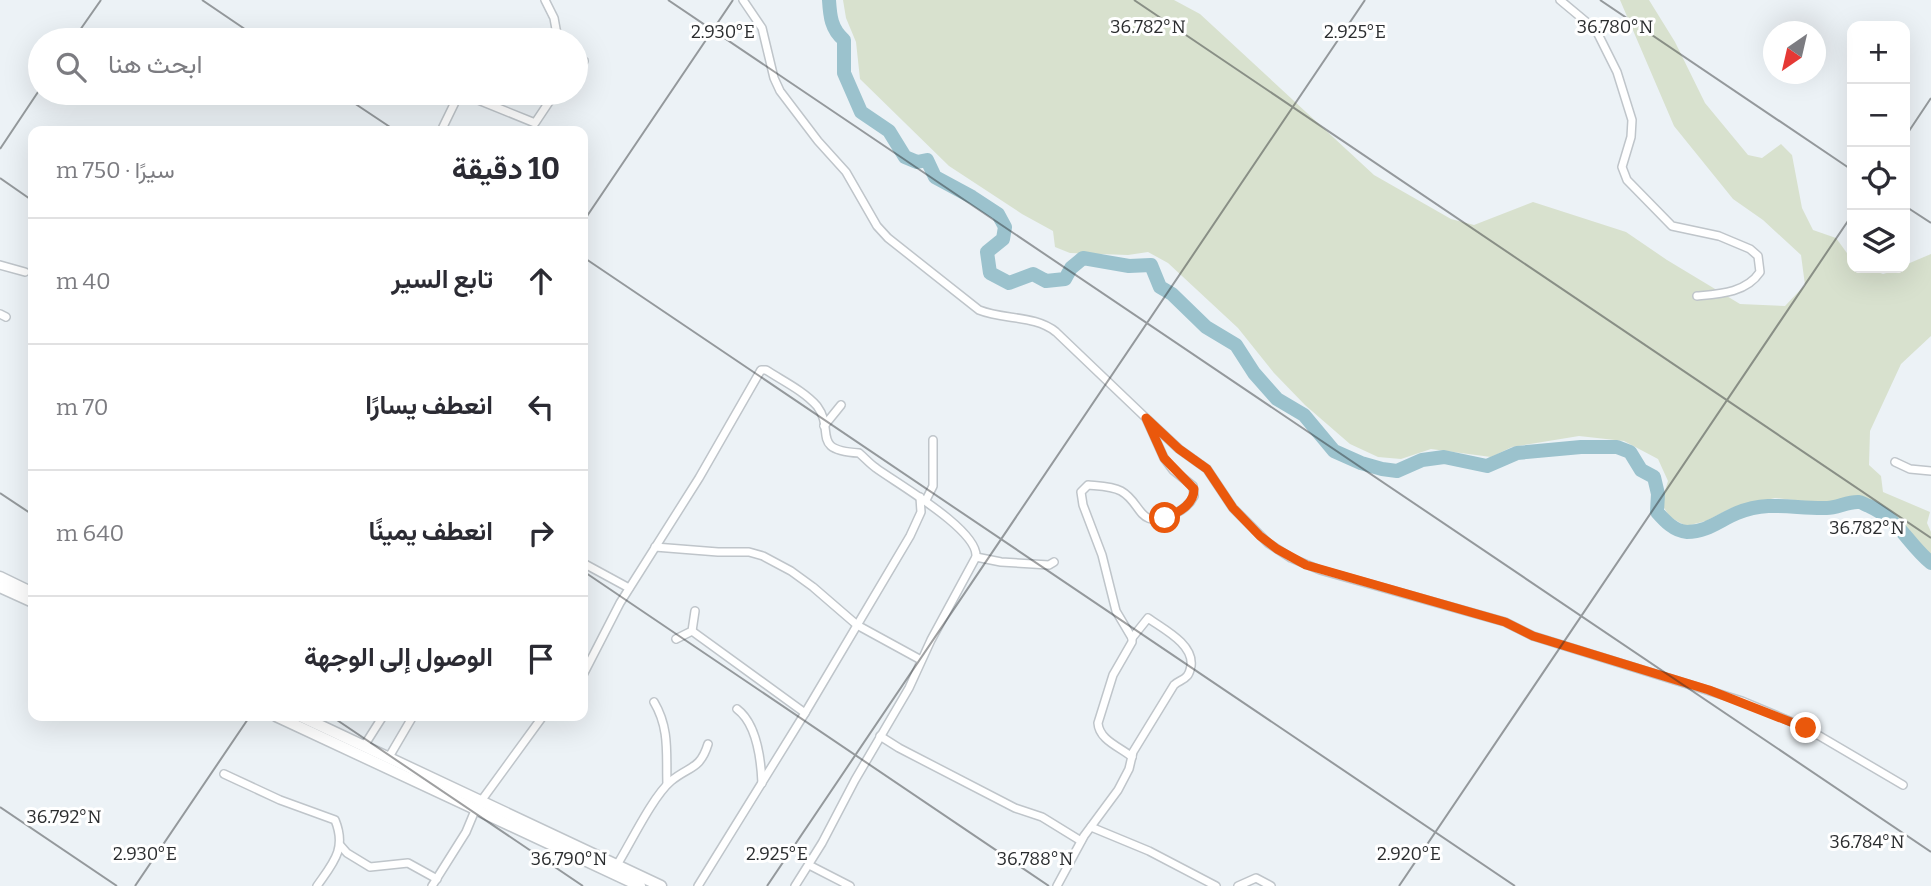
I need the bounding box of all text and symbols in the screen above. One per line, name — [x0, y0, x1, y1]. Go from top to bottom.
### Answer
text: 36.782°N — [1110, 16, 1186, 38]
text: 36.780°N — [1577, 16, 1653, 38]
text: 2.930°E — [691, 21, 755, 43]
text: 2.925°E — [1324, 21, 1386, 43]
north arrow — [1763, 21, 1826, 84]
map controls — [1847, 21, 1910, 273]
button: + — [1847, 21, 1910, 84]
search box — [28, 28, 588, 105]
icon: search — [52, 48, 90, 86]
text: ابحث هنا — [108, 49, 202, 80]
button: − — [1847, 84, 1910, 147]
button: locate — [1847, 147, 1910, 210]
text: 10 دقيقة — [452, 151, 560, 187]
text: سيرًا · 750 m — [56, 156, 175, 184]
button: layers — [1847, 210, 1910, 273]
icon: ahead — [522, 262, 560, 300]
text: تابع السير — [391, 264, 493, 295]
text: 40 m — [56, 267, 111, 295]
icon: left — [522, 388, 560, 426]
text: انعطف يسارًا — [365, 390, 493, 421]
text: 70 m — [56, 393, 108, 421]
route start — [1149, 502, 1180, 533]
icon: right — [522, 514, 560, 552]
text: انعطف يمينًا — [368, 516, 493, 547]
text: 36.782°N — [1829, 517, 1905, 539]
text: 640 m — [56, 519, 124, 547]
icon: arrive — [522, 640, 560, 678]
text: الوصول إلى الوجهة — [304, 642, 493, 673]
route end — [1790, 712, 1821, 743]
text: 36.792°N — [26, 806, 102, 828]
text: 36.784°N — [1829, 831, 1905, 853]
text: 2.930°E — [113, 843, 177, 865]
text: 2.925°E — [746, 843, 808, 865]
text: 2.920°E — [1377, 843, 1441, 865]
text: 36.790°N — [531, 848, 607, 870]
text: 36.788°N — [997, 848, 1073, 870]

